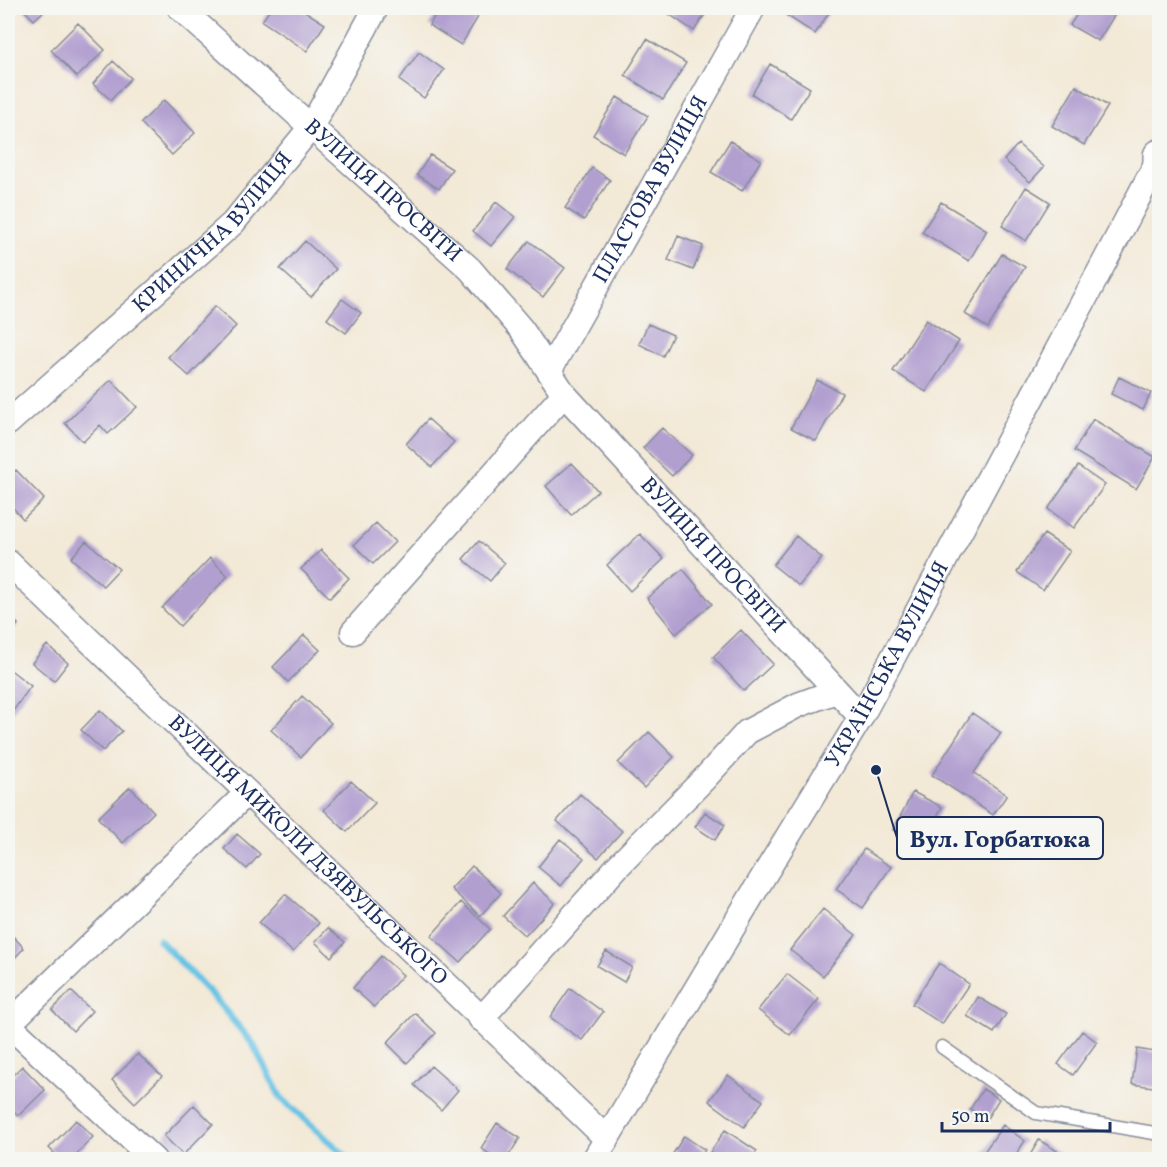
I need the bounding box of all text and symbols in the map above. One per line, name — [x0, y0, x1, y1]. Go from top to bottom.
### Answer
street label: ПЛАСТОВА ВУЛИЦЯ — [586, 90, 716, 289]
street label: ВУЛИЦЯ ПРОСВІТИ — [297, 112, 468, 270]
street label: КРИНИЧНА ВУЛИЦЯ — [126, 145, 300, 321]
street label: ВУЛИЦЯ ПРОСВІТИ — [632, 470, 792, 640]
street label: УКРАЇНСЬКА ВУЛИЦЯ — [818, 556, 957, 774]
street label: ВУЛИЦЯ МИКОЛИ ДЗЯВУЛЬСЬКОГО — [161, 708, 455, 993]
callout: Вул. Горбатюка — [897, 817, 1103, 859]
text: Вул. Горбатюка — [909, 824, 1091, 858]
scale bar — [942, 1095, 1110, 1133]
text: 50 m — [951, 1105, 990, 1130]

